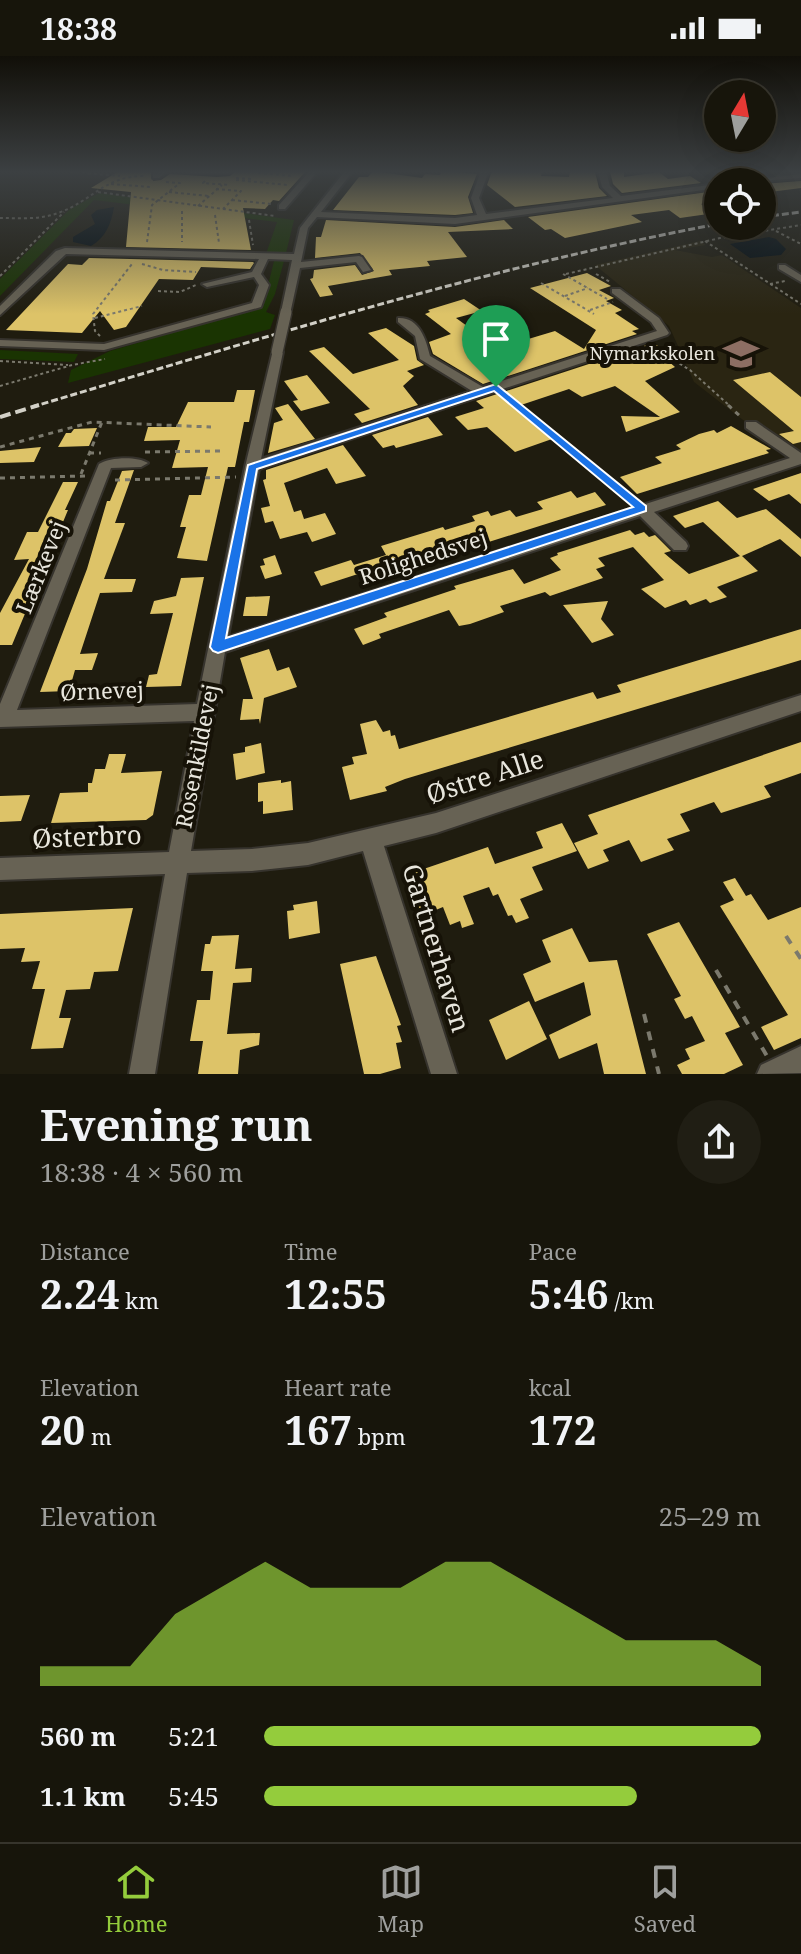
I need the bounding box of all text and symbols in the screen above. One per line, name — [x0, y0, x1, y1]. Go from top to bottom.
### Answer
text: 18:38 — [40, 8, 117, 49]
north arrow — [704, 80, 776, 152]
map controls — [704, 80, 776, 240]
button: locate — [704, 168, 776, 240]
pin — [462, 305, 530, 387]
icon: arrive — [474, 317, 518, 361]
school or university icon: Nymarkskolen — [722, 335, 760, 373]
place label: Nymarkskolen — [589, 341, 715, 365]
street label: Lærkevej — [8, 516, 72, 618]
street label: Rolighedsvej — [355, 521, 491, 591]
street label: Ørnevej — [60, 674, 144, 706]
street label: Rosenkildevej — [167, 681, 225, 830]
street label: Østre Alle — [421, 740, 548, 812]
street label: Østerbro — [32, 816, 142, 856]
street label: Gartnerhaven — [394, 859, 480, 1037]
text: Evening run — [40, 1094, 313, 1154]
button: share — [677, 1100, 761, 1184]
text: 18:38 · 4 × 560 m — [40, 1154, 243, 1190]
text: Distance — [40, 1236, 130, 1266]
text: Time — [284, 1236, 337, 1266]
text: Pace — [529, 1236, 577, 1266]
text: 2.24 — [40, 1266, 120, 1321]
text: 12:55 — [284, 1266, 387, 1321]
text: 5:46 — [529, 1266, 609, 1321]
text: km — [120, 1285, 159, 1315]
text: /km — [609, 1285, 654, 1315]
text: Elevation — [40, 1372, 139, 1402]
text: Heart rate — [284, 1372, 392, 1402]
text: kcal — [529, 1372, 571, 1402]
text: 20 — [40, 1402, 85, 1457]
text: 167 — [284, 1402, 352, 1457]
text: 172 — [529, 1402, 596, 1457]
text: m — [85, 1421, 112, 1451]
text: bpm — [352, 1421, 406, 1451]
text: Elevation — [40, 1498, 157, 1534]
text: 25–29 m — [659, 1498, 761, 1534]
text: 560 m — [40, 1718, 116, 1754]
text: 5:21 — [168, 1718, 219, 1754]
text: 1.1 km — [40, 1778, 126, 1814]
text: 5:45 — [168, 1778, 219, 1814]
tab: Home — [105, 1860, 168, 1938]
tab: Map — [377, 1860, 424, 1938]
tab: Saved — [634, 1860, 696, 1938]

